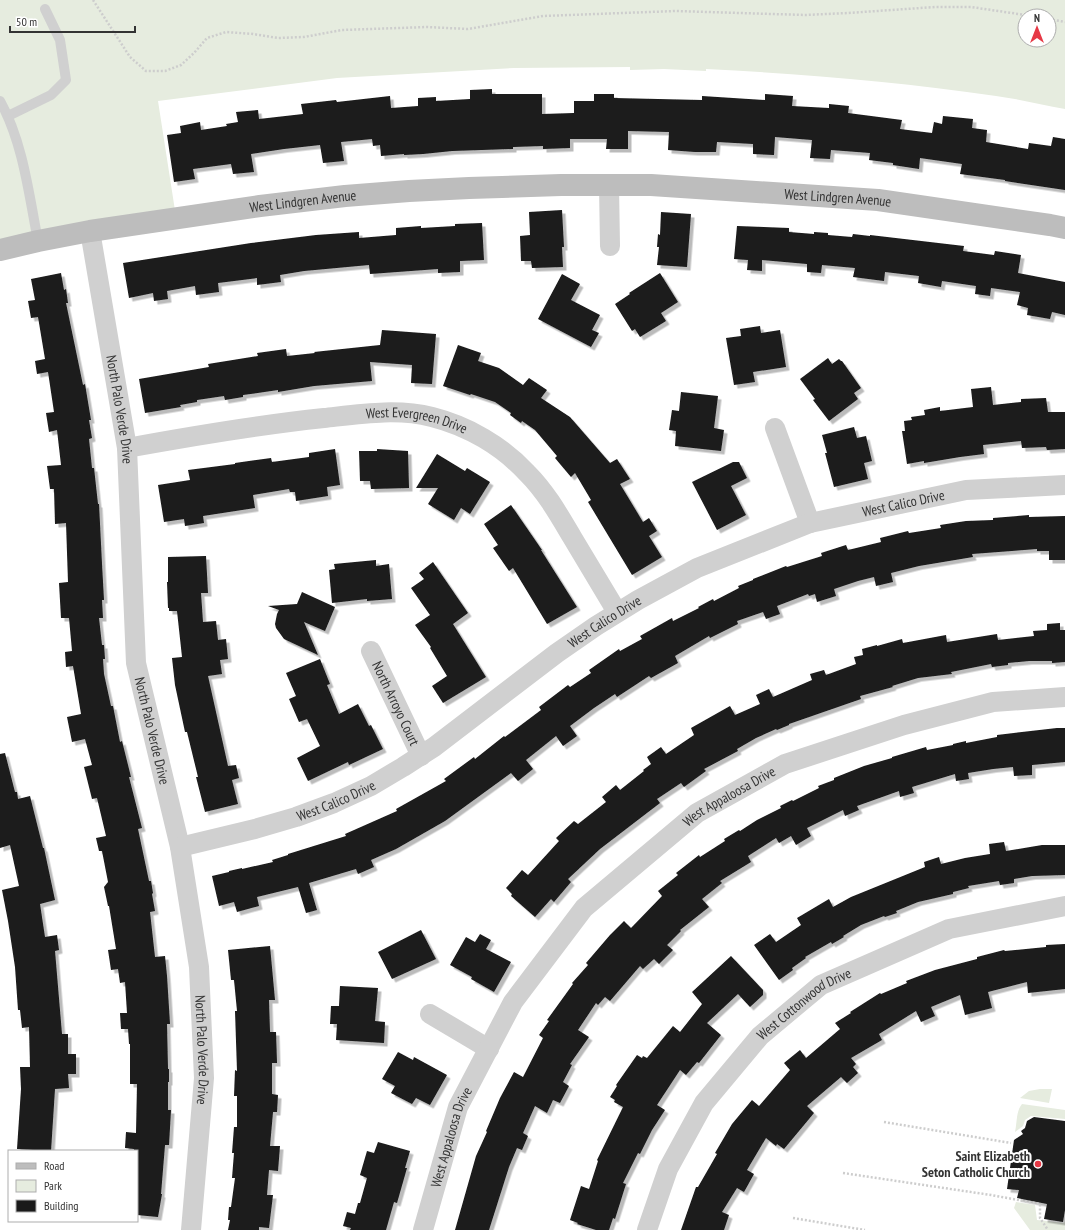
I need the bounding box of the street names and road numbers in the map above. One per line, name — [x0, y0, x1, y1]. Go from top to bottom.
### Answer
street label: West Lindgren Avenue — [784, 185, 893, 211]
street label: West Lindgren Avenue — [248, 186, 357, 216]
street label: North Palo Verde Drive — [102, 354, 137, 464]
street label: West Evergreen Drive — [365, 403, 470, 438]
street label: West Calico Drive — [861, 486, 946, 521]
street label: West Calico Drive — [564, 591, 645, 652]
street label: North Arroyo Court — [368, 658, 424, 749]
street label: North Palo Verde Drive — [131, 675, 174, 787]
street label: West Appaloosa Drive — [679, 762, 779, 830]
street label: West Calico Drive — [294, 776, 379, 825]
street label: West Cottonwood Drive — [753, 964, 854, 1044]
street label: North Palo Verde Drive — [191, 995, 213, 1106]
street label: West Appaloosa Drive — [427, 1084, 476, 1189]

